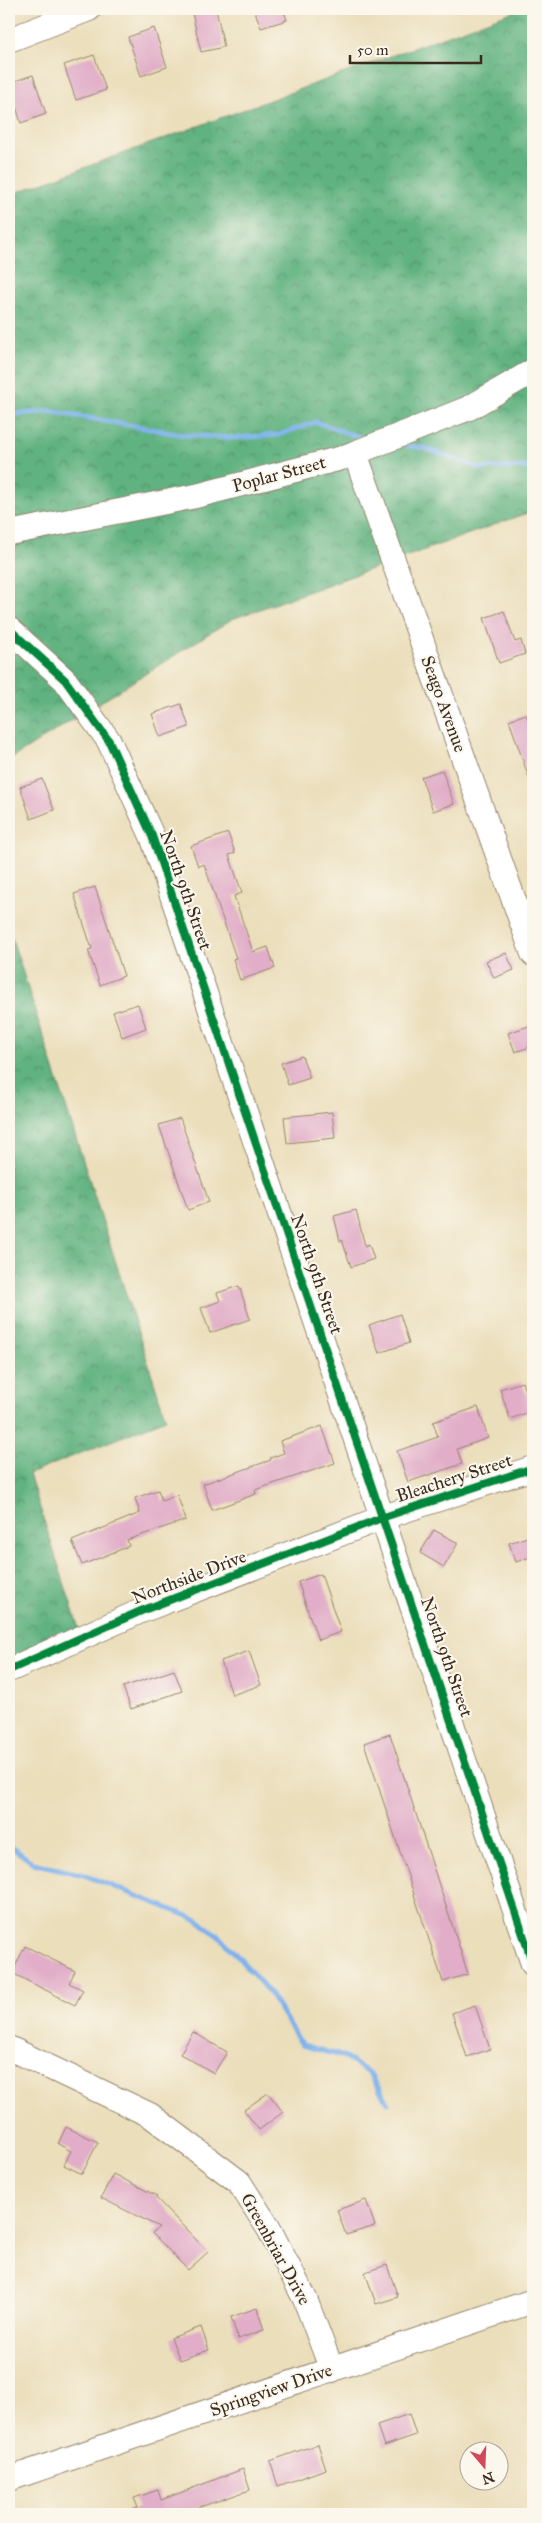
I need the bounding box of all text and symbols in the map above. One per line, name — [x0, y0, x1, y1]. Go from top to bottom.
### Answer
scale bar — [350, 32, 481, 64]
text: 50 m — [357, 41, 389, 59]
street label: Poplar Street — [230, 451, 329, 497]
street label: Seago Avenue — [415, 653, 472, 756]
street label: North 9th Street — [155, 827, 217, 954]
street label: North 9th Street — [286, 1211, 348, 1338]
street label: Bleachery Street — [393, 1449, 515, 1507]
street label: Northside Drive — [129, 1545, 249, 1609]
street label: North 9th Street — [416, 1594, 478, 1721]
street label: Greenbriar Drive — [236, 2189, 316, 2309]
street label: Springview Drive — [207, 2359, 335, 2422]
north arrow — [460, 2440, 510, 2490]
text: N — [480, 2468, 496, 2488]

